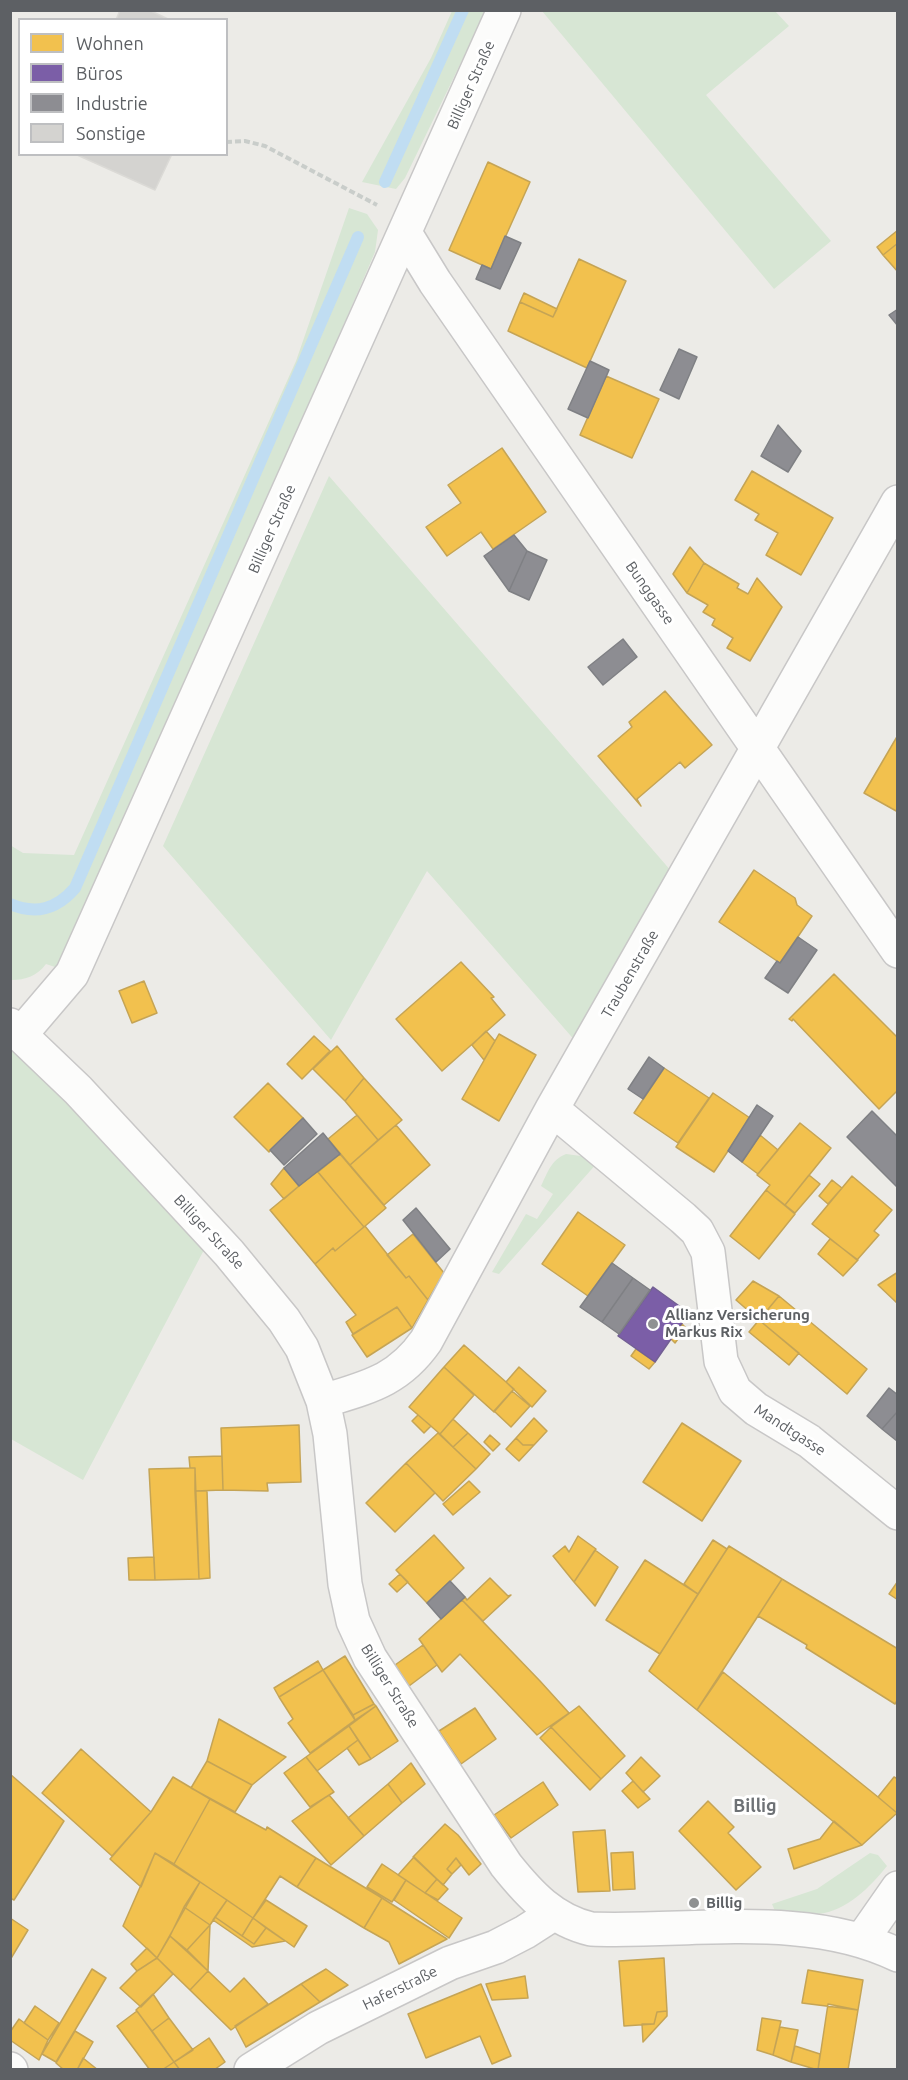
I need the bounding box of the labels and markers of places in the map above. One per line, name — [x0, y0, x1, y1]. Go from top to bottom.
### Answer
place label: Allianz Versicherung Markus Rix — [665, 1306, 810, 1341]
marker: Allianz Versicherung Markus Rix — [646, 1317, 660, 1331]
place label: Billig — [706, 1894, 742, 1912]
marker: Billig — [687, 1896, 701, 1910]

